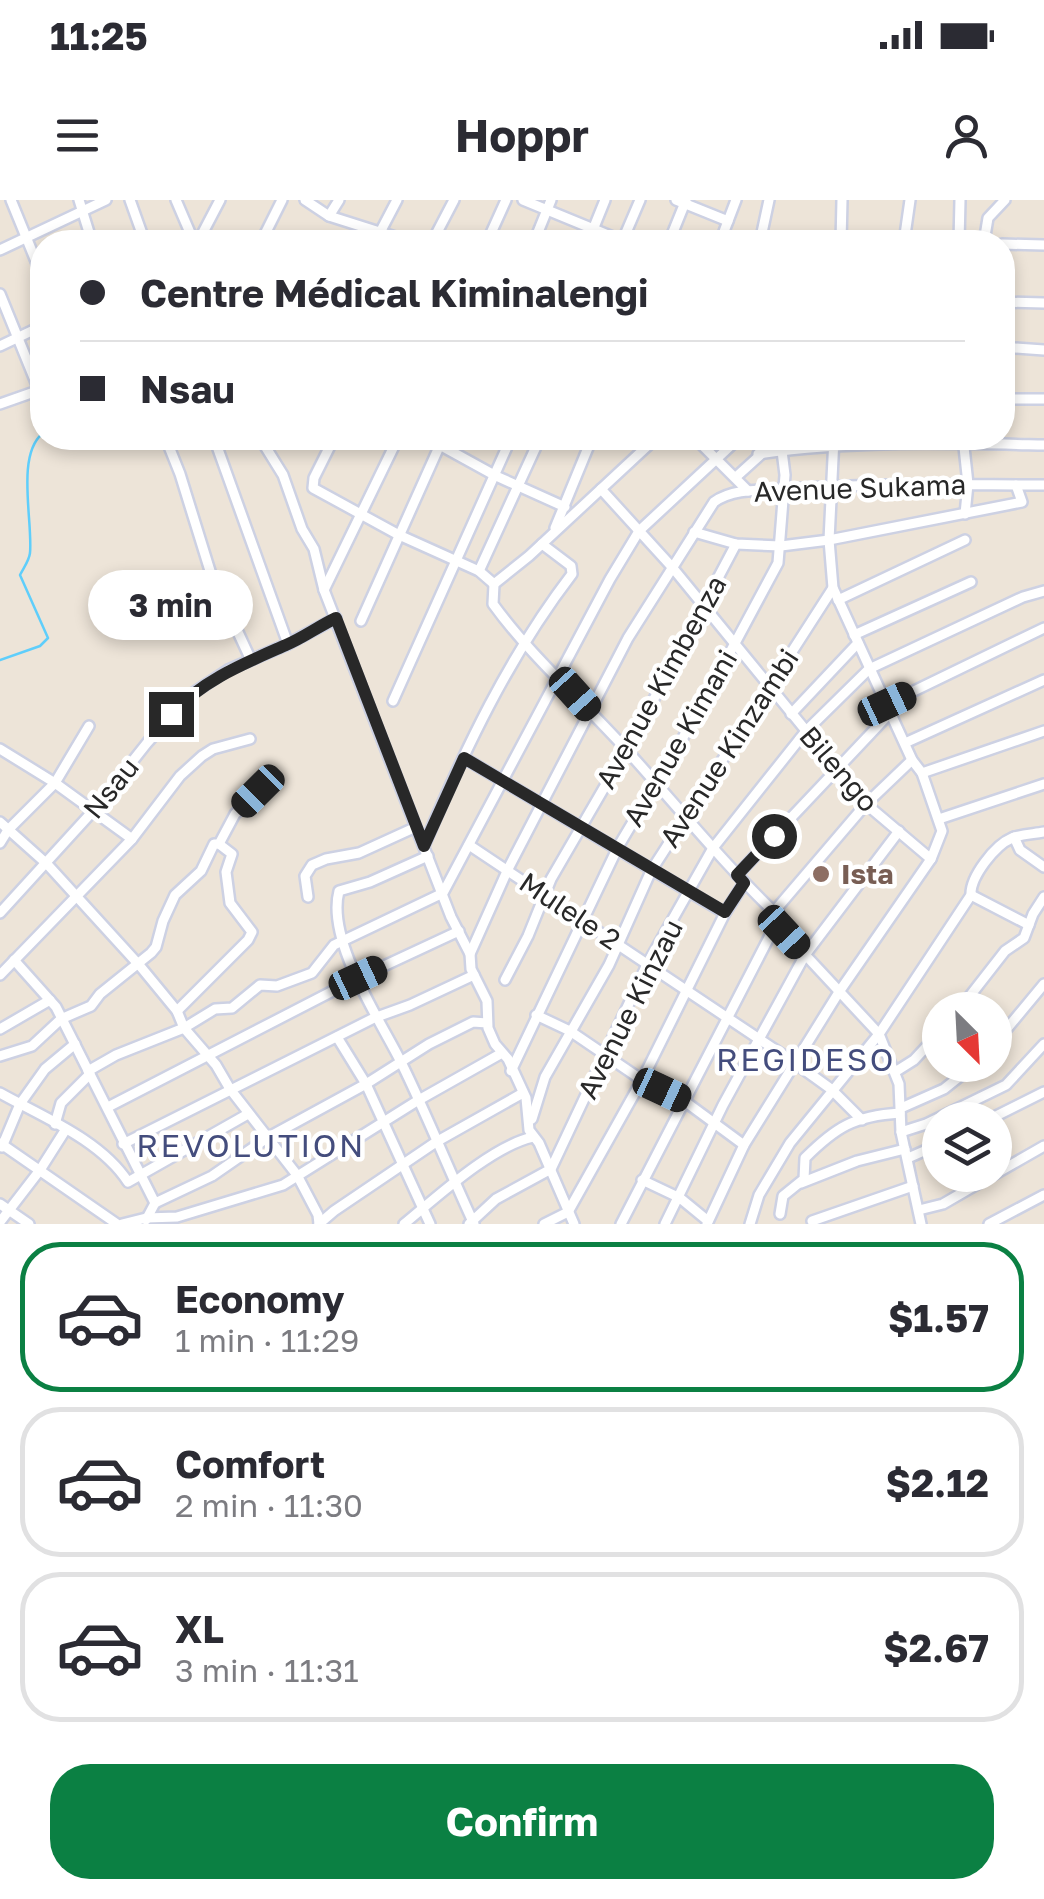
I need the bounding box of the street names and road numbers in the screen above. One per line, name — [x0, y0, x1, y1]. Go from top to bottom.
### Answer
street label: Avenue Sukama — [753, 467, 967, 508]
street label: Avenue Kimbenza — [588, 570, 733, 794]
street label: Avenue Kinzambi — [652, 643, 805, 853]
street label: Avenue Kimani — [616, 644, 743, 832]
street label: Bilengo — [793, 719, 885, 818]
street label: Nsau — [76, 751, 145, 825]
street label: Mulele 2 — [514, 865, 627, 956]
street label: Avenue Kinzau — [570, 914, 689, 1104]

